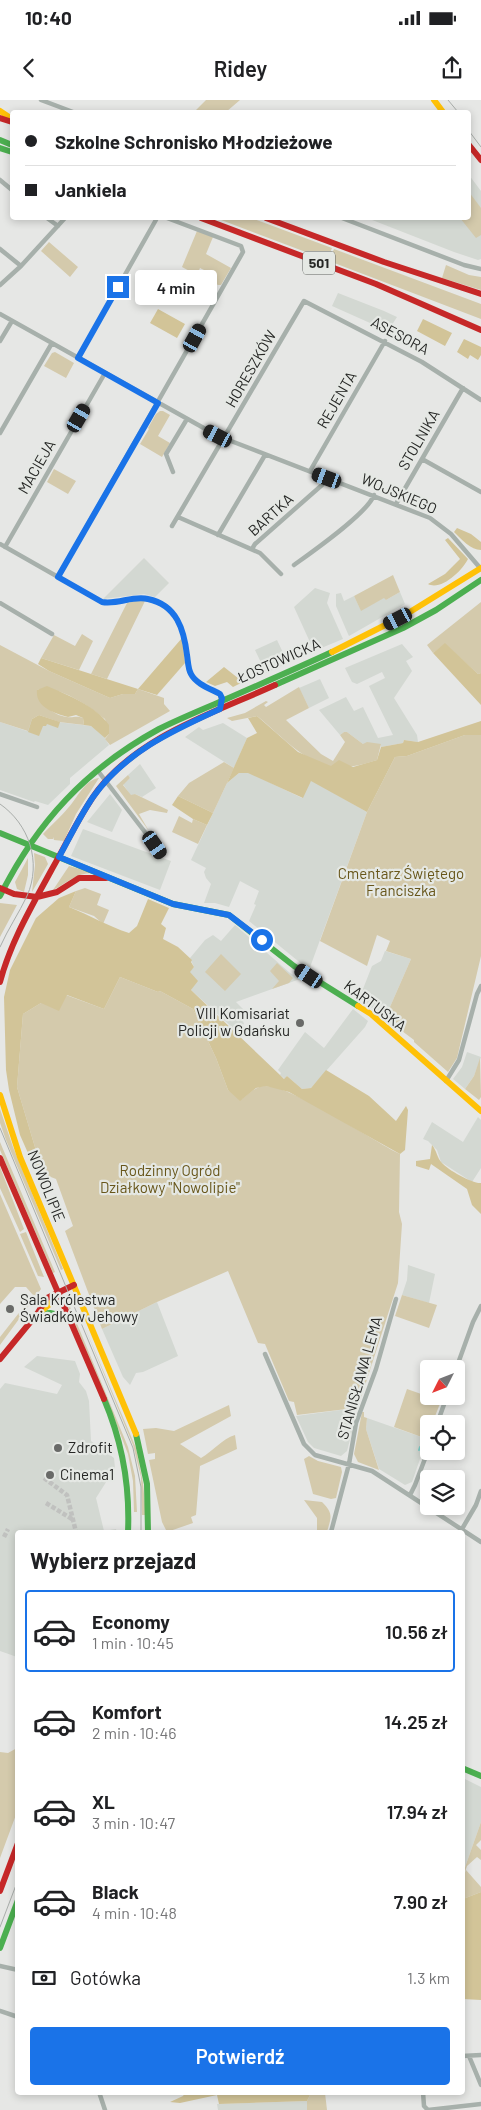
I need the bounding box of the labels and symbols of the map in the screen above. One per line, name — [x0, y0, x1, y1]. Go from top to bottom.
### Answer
road number: 501 — [303, 252, 335, 274]
callout: 4 min — [136, 270, 218, 304]
route end — [107, 276, 129, 298]
street label: ASESORA — [368, 312, 433, 358]
car — [181, 321, 208, 355]
street label: HORESZKÓW — [221, 327, 279, 410]
street label: REJENTA — [313, 368, 360, 431]
car — [65, 401, 92, 435]
street label: STOLNIKA — [394, 406, 443, 473]
car — [201, 423, 234, 449]
street label: MACIEJA — [13, 436, 59, 497]
car — [310, 466, 343, 490]
street label: WOJSKIEGO — [359, 469, 440, 517]
street label: BARTKA — [244, 489, 297, 539]
car — [381, 606, 414, 632]
street label: ŁOSTOWICKA — [234, 634, 323, 687]
car — [140, 828, 169, 862]
park label: Cmentarz Świętego Franciszka — [338, 864, 464, 899]
route start — [251, 929, 273, 951]
car — [292, 961, 325, 991]
street label: KARTUSKA — [341, 976, 410, 1035]
place label: VIII Komisariat Policji w Gdańsku — [178, 1004, 290, 1039]
marker: VIII Komisariat Policji w Gdańsku — [294, 1017, 306, 1029]
street label: NOWOLIPIE — [24, 1147, 69, 1224]
park label: Rodzinny Ogród Działkowy "Nowolipie" — [100, 1161, 240, 1196]
place label: Sala Królestwa Świadków Jehowy — [20, 1290, 138, 1325]
marker: Sala Królestwa Świadków Jehowy — [4, 1303, 16, 1315]
street label: STANISŁAWA LEMA — [333, 1314, 385, 1441]
north arrow — [420, 1360, 465, 1405]
place label: Zdrofit — [68, 1438, 113, 1456]
marker: Zdrofit — [52, 1442, 64, 1454]
place label: Cinema1 — [60, 1465, 114, 1483]
marker: Cinema1 — [44, 1469, 56, 1481]

